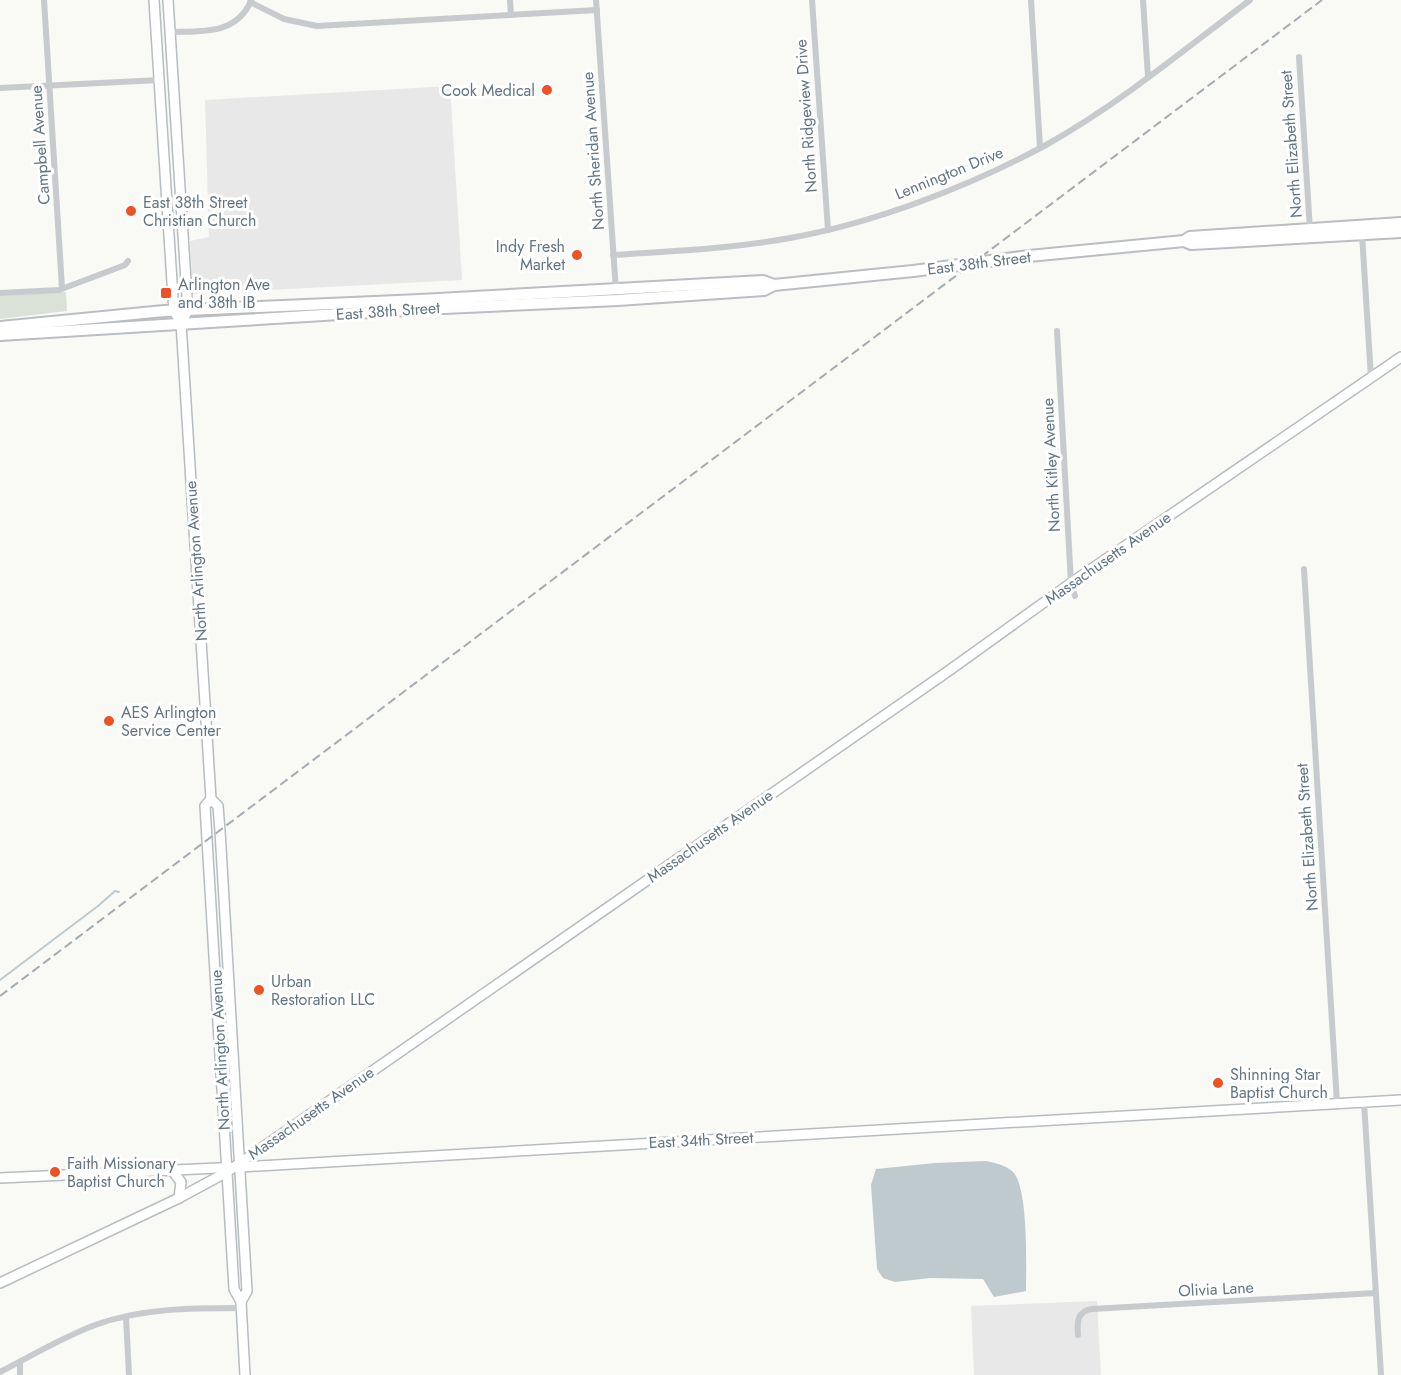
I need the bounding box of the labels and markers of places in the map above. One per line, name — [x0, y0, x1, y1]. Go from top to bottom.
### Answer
place label: Cook Medical — [441, 79, 535, 102]
marker: Cook Medical — [540, 83, 554, 97]
place label: East 38th Street Christian Church — [143, 191, 256, 232]
marker: East 38th Street Christian Church — [124, 204, 138, 218]
place label: Indy Fresh Market — [496, 235, 565, 276]
marker: Indy Fresh Market — [570, 248, 584, 262]
place label: Arlington Ave and 38th IB — [178, 273, 270, 314]
marker: Arlington Ave and 38th IB — [159, 286, 173, 300]
place label: AES Arlington Service Center — [121, 701, 222, 742]
marker: AES Arlington Service Center — [102, 714, 116, 728]
place label: Urban Restoration LLC — [271, 970, 375, 1011]
marker: Urban Restoration LLC — [252, 983, 266, 997]
place label: Shinning Star Baptist Church — [1230, 1063, 1328, 1104]
marker: Shinning Star Baptist Church — [1211, 1076, 1225, 1090]
place label: Faith Missionary Baptist Church — [67, 1152, 176, 1193]
marker: Faith Missionary Baptist Church — [48, 1165, 62, 1179]

